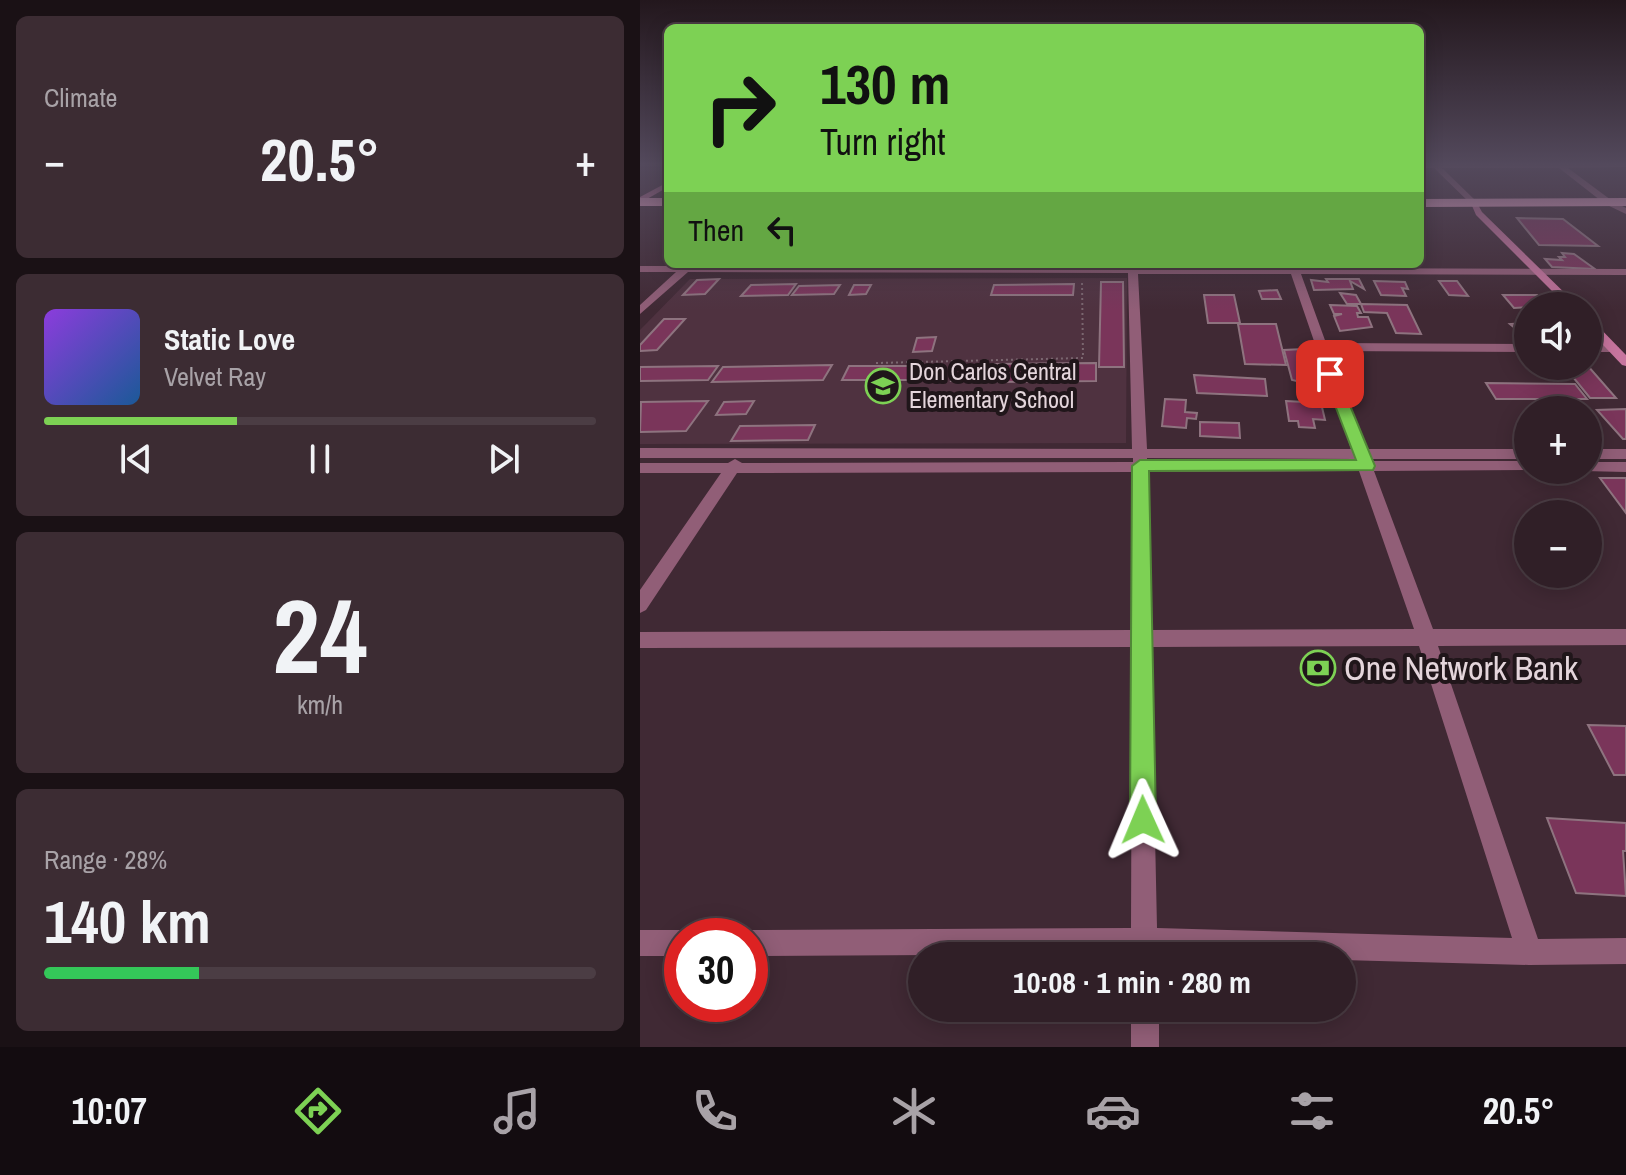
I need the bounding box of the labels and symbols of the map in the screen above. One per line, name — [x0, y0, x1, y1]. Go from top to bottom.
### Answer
pin — [1296, 340, 1364, 408]
place label: Don Carlos Central Elementary School — [909, 355, 1076, 415]
school or university icon: Don Carlos Central Elementary School — [864, 367, 902, 405]
place label: One Network Bank — [1344, 645, 1578, 691]
bank icon: One Network Bank — [1299, 649, 1337, 687]
position arrow — [1101, 778, 1185, 862]
speed limit sign: 30 — [664, 918, 768, 1022]

